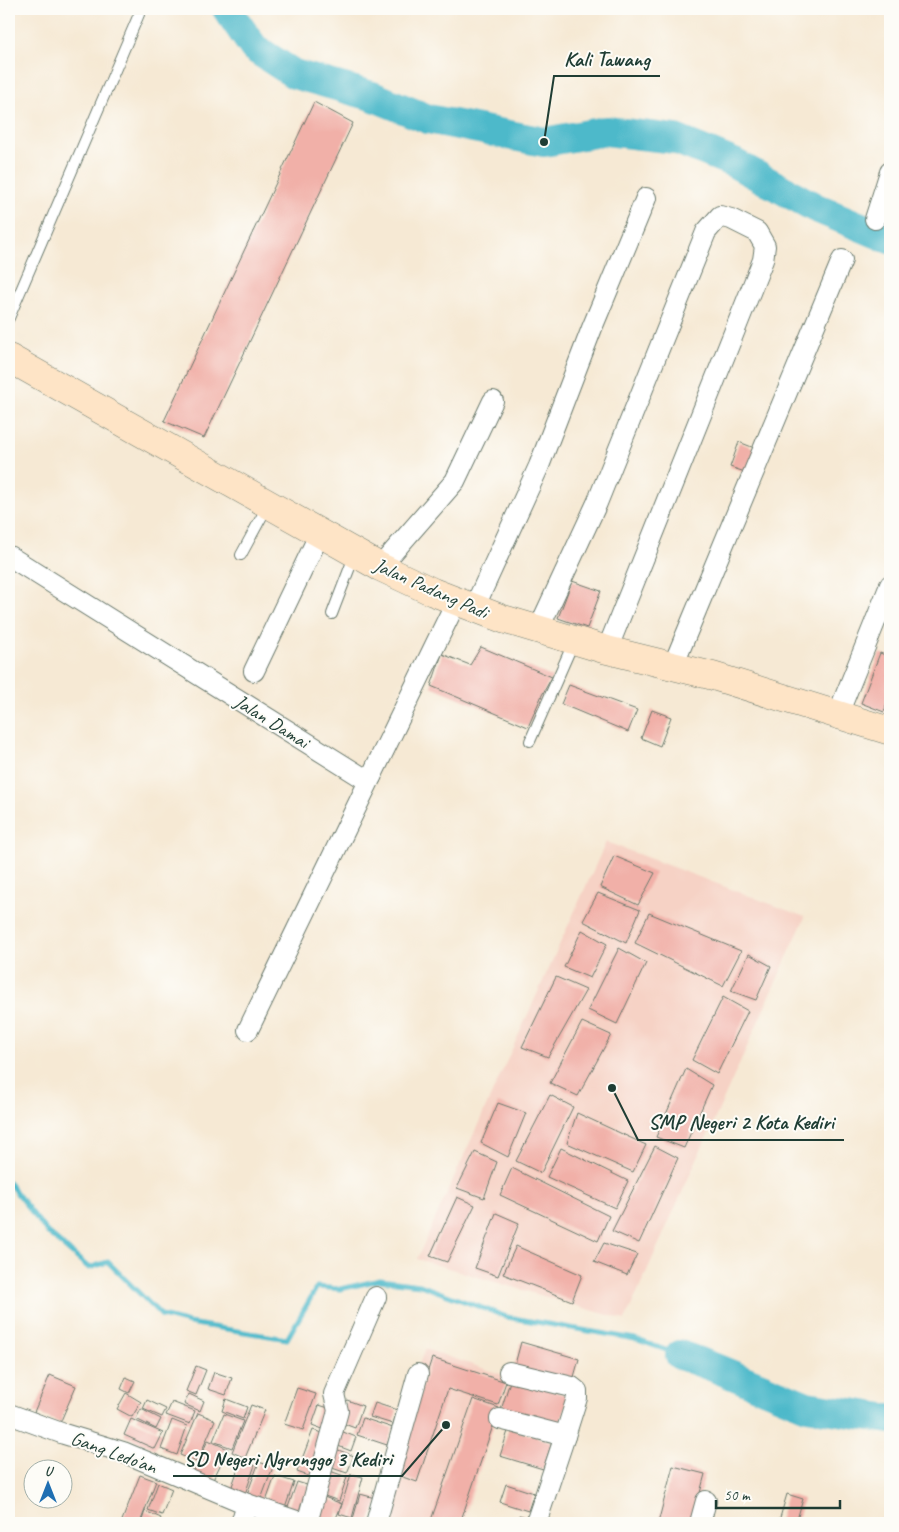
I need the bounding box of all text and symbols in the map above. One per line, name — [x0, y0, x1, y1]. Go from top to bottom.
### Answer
callout: Kali Tawang — [554, 40, 660, 76]
text: Kali Tawang — [564, 46, 651, 72]
street label: Jalan Padang Padi — [369, 552, 494, 626]
street label: Jalan Damai — [229, 688, 316, 755]
callout: SMP Negeri 2 Kota Kediri — [638, 1104, 844, 1140]
text: SMP Negeri 2 Kota Kediri — [648, 1109, 837, 1135]
street label: Gang Ledo'an — [68, 1425, 161, 1480]
callout: SD Negeri Ngronggo 3 Kediri — [173, 1440, 402, 1476]
text: SD Negeri Ngronggo 3 Kediri — [184, 1446, 395, 1472]
north arrow — [22, 1460, 72, 1510]
text: U — [45, 1463, 55, 1480]
scale bar — [716, 1477, 840, 1509]
text: 50 m — [724, 1486, 751, 1505]

